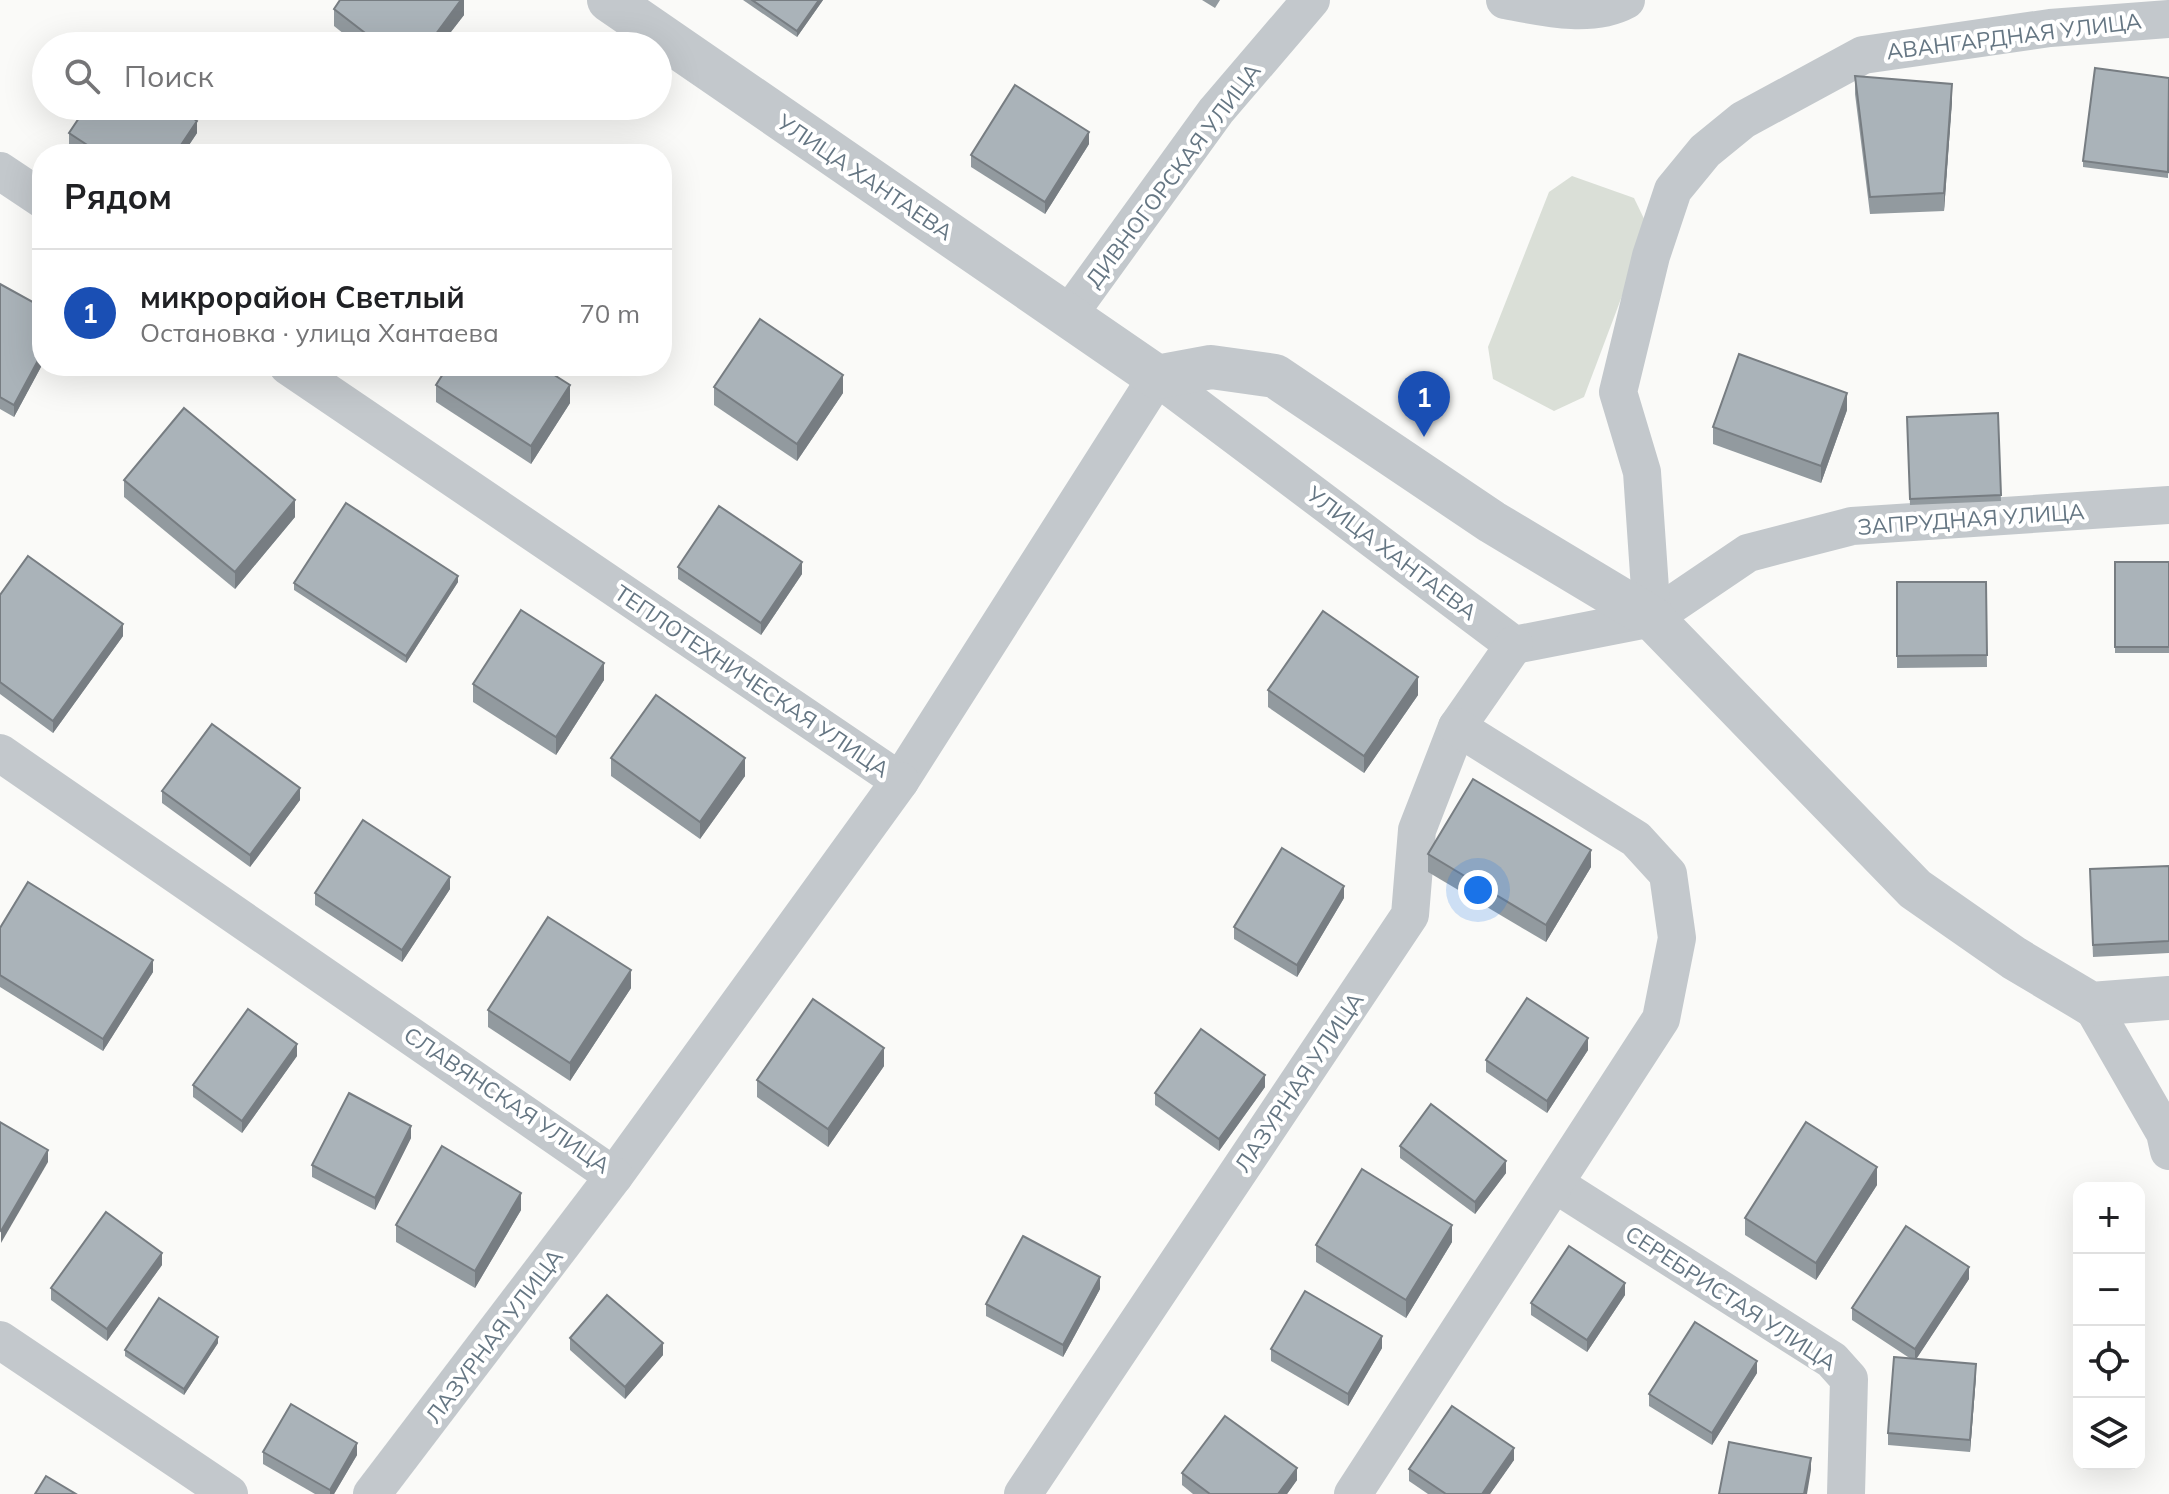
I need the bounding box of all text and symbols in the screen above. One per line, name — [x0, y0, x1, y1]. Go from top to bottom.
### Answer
street label: АВАНГАРДНАЯ УЛИЦА — [1885, 6, 2143, 66]
search box — [32, 32, 672, 120]
icon: search — [60, 54, 104, 98]
text: Поиск — [124, 57, 214, 95]
street label: ДИВНОГОРСКАЯ УЛИЦА — [1079, 57, 1267, 293]
street label: УЛИЦА ХАНТАЕВА — [771, 107, 958, 246]
text: Рядом — [64, 175, 172, 218]
text: микрорайон Светлый — [140, 278, 465, 316]
text: 1 — [82, 297, 98, 330]
text: 70 m — [579, 297, 640, 330]
text: Остановка · улица Хантаева — [140, 316, 499, 349]
pin: 1 — [1398, 371, 1450, 437]
street label: УЛИЦА ХАНТАЕВА — [1301, 479, 1483, 626]
street label: ЗАПРУДНАЯ УЛИЦА — [1856, 497, 2086, 541]
street label: ТЕПЛОТЕХНИЧЕСКАЯ УЛИЦА — [609, 578, 895, 784]
your location — [1458, 870, 1498, 910]
street label: ЛАЗУРНАЯ УЛИЦА — [1228, 987, 1370, 1177]
street label: СЛАВЯНСКАЯ УЛИЦА — [399, 1021, 615, 1179]
map controls — [2073, 1182, 2145, 1470]
button: + — [2073, 1182, 2145, 1254]
street label: СЕРЕБРИСТАЯ УЛИЦА — [1620, 1219, 1842, 1377]
street label: ЛАЗУРНАЯ УЛИЦА — [419, 1243, 569, 1429]
button: − — [2073, 1254, 2145, 1326]
button: locate — [2073, 1326, 2145, 1398]
button: layers — [2073, 1398, 2145, 1470]

